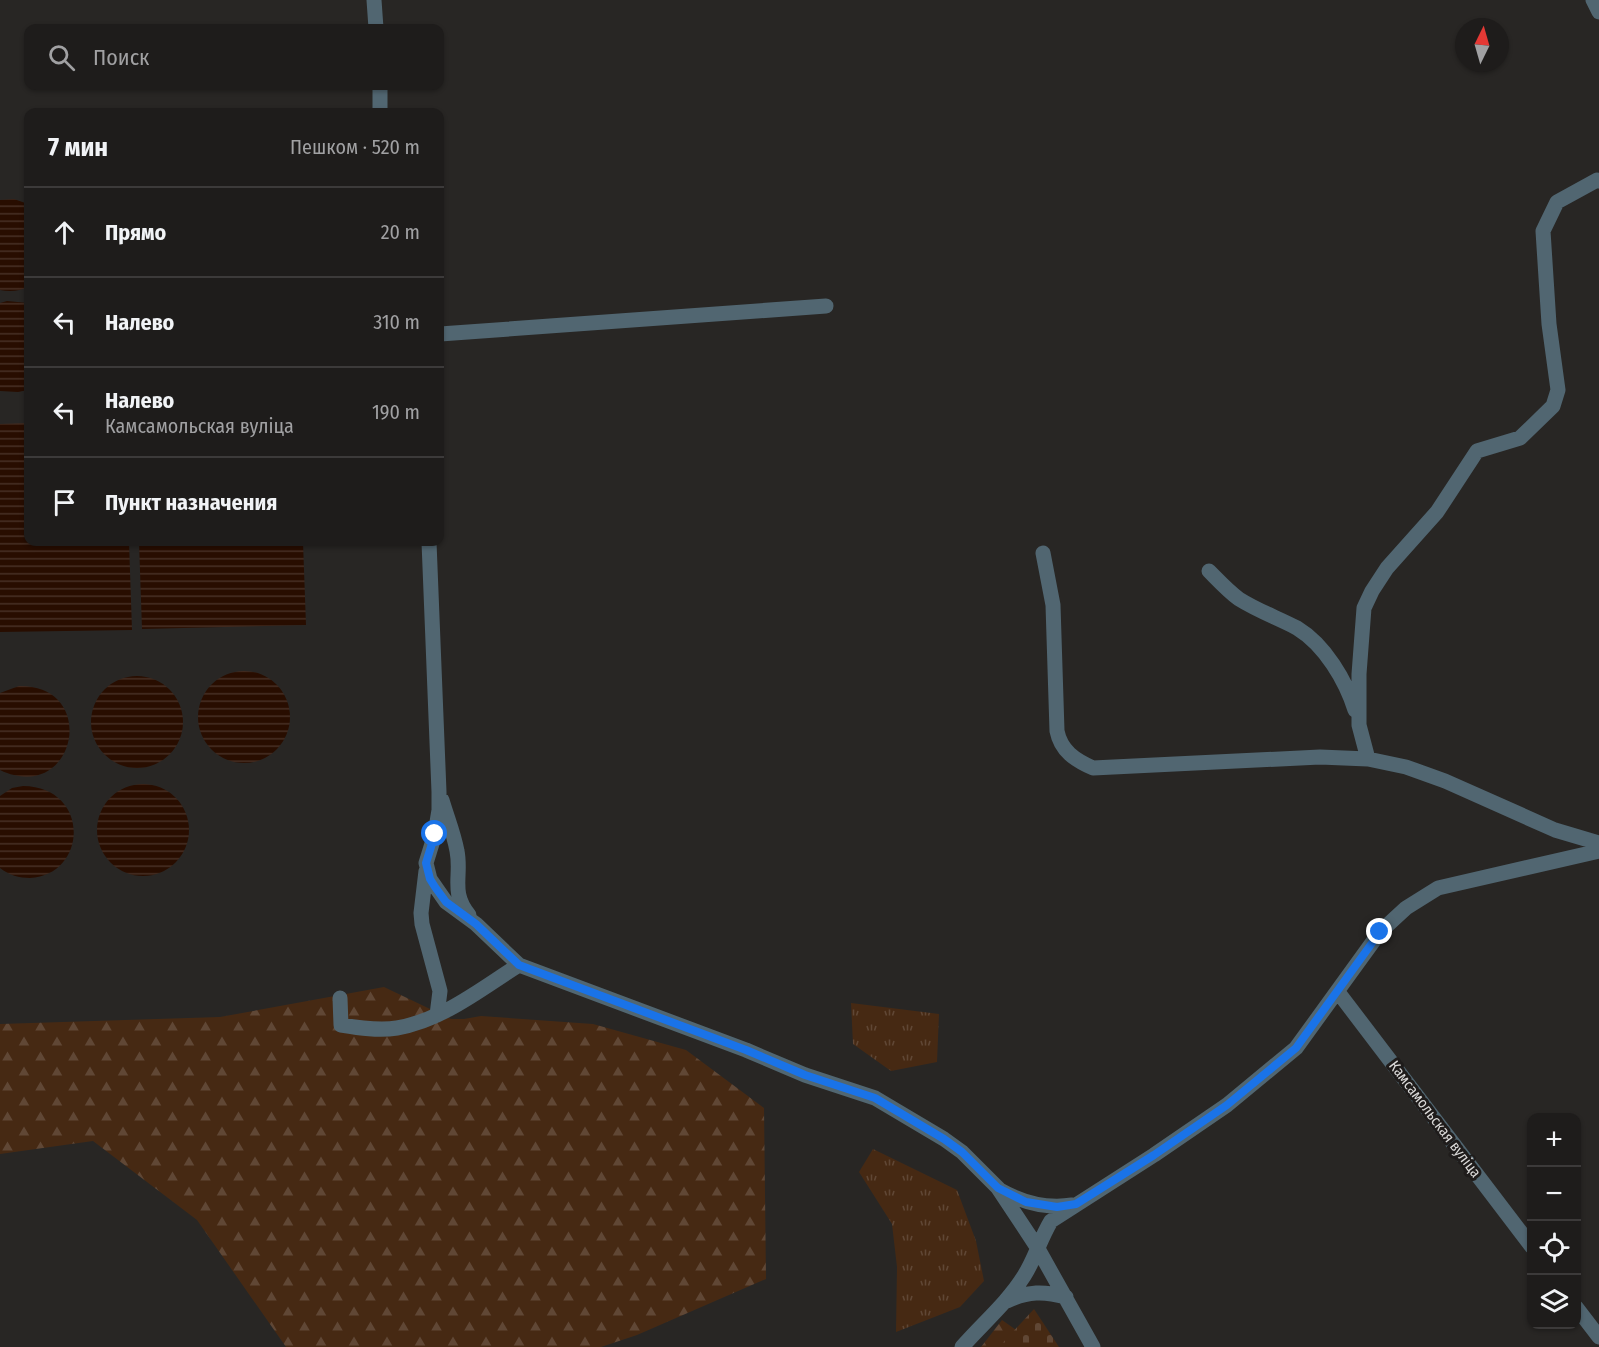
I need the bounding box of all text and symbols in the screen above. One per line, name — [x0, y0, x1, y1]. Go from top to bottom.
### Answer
north arrow — [1455, 18, 1509, 72]
search box — [24, 24, 444, 90]
icon: search — [45, 41, 78, 74]
text: Поиск — [93, 44, 149, 71]
text: 7 мин — [48, 132, 108, 163]
text: Пешком · 520 m — [290, 135, 420, 159]
icon: ahead — [48, 216, 81, 249]
text: Прямо — [105, 219, 166, 246]
text: 20 m — [381, 220, 420, 244]
icon: left — [48, 306, 81, 339]
text: Налево — [105, 309, 174, 336]
text: 310 m — [373, 310, 420, 334]
text: Налево — [105, 387, 174, 414]
icon: left — [48, 396, 81, 429]
text: 190 m — [372, 400, 420, 424]
text: Камсамольская вуліца — [105, 414, 294, 438]
icon: arrive — [48, 486, 81, 519]
text: Пункт назначения — [105, 489, 277, 516]
route start — [421, 820, 447, 846]
route end — [1366, 918, 1392, 944]
street label: Камсамольская вуліца — [1385, 1057, 1485, 1181]
map controls — [1527, 1113, 1581, 1329]
button: + — [1527, 1113, 1581, 1167]
button: − — [1527, 1167, 1581, 1221]
button: locate — [1527, 1221, 1581, 1275]
button: layers — [1527, 1275, 1581, 1329]

